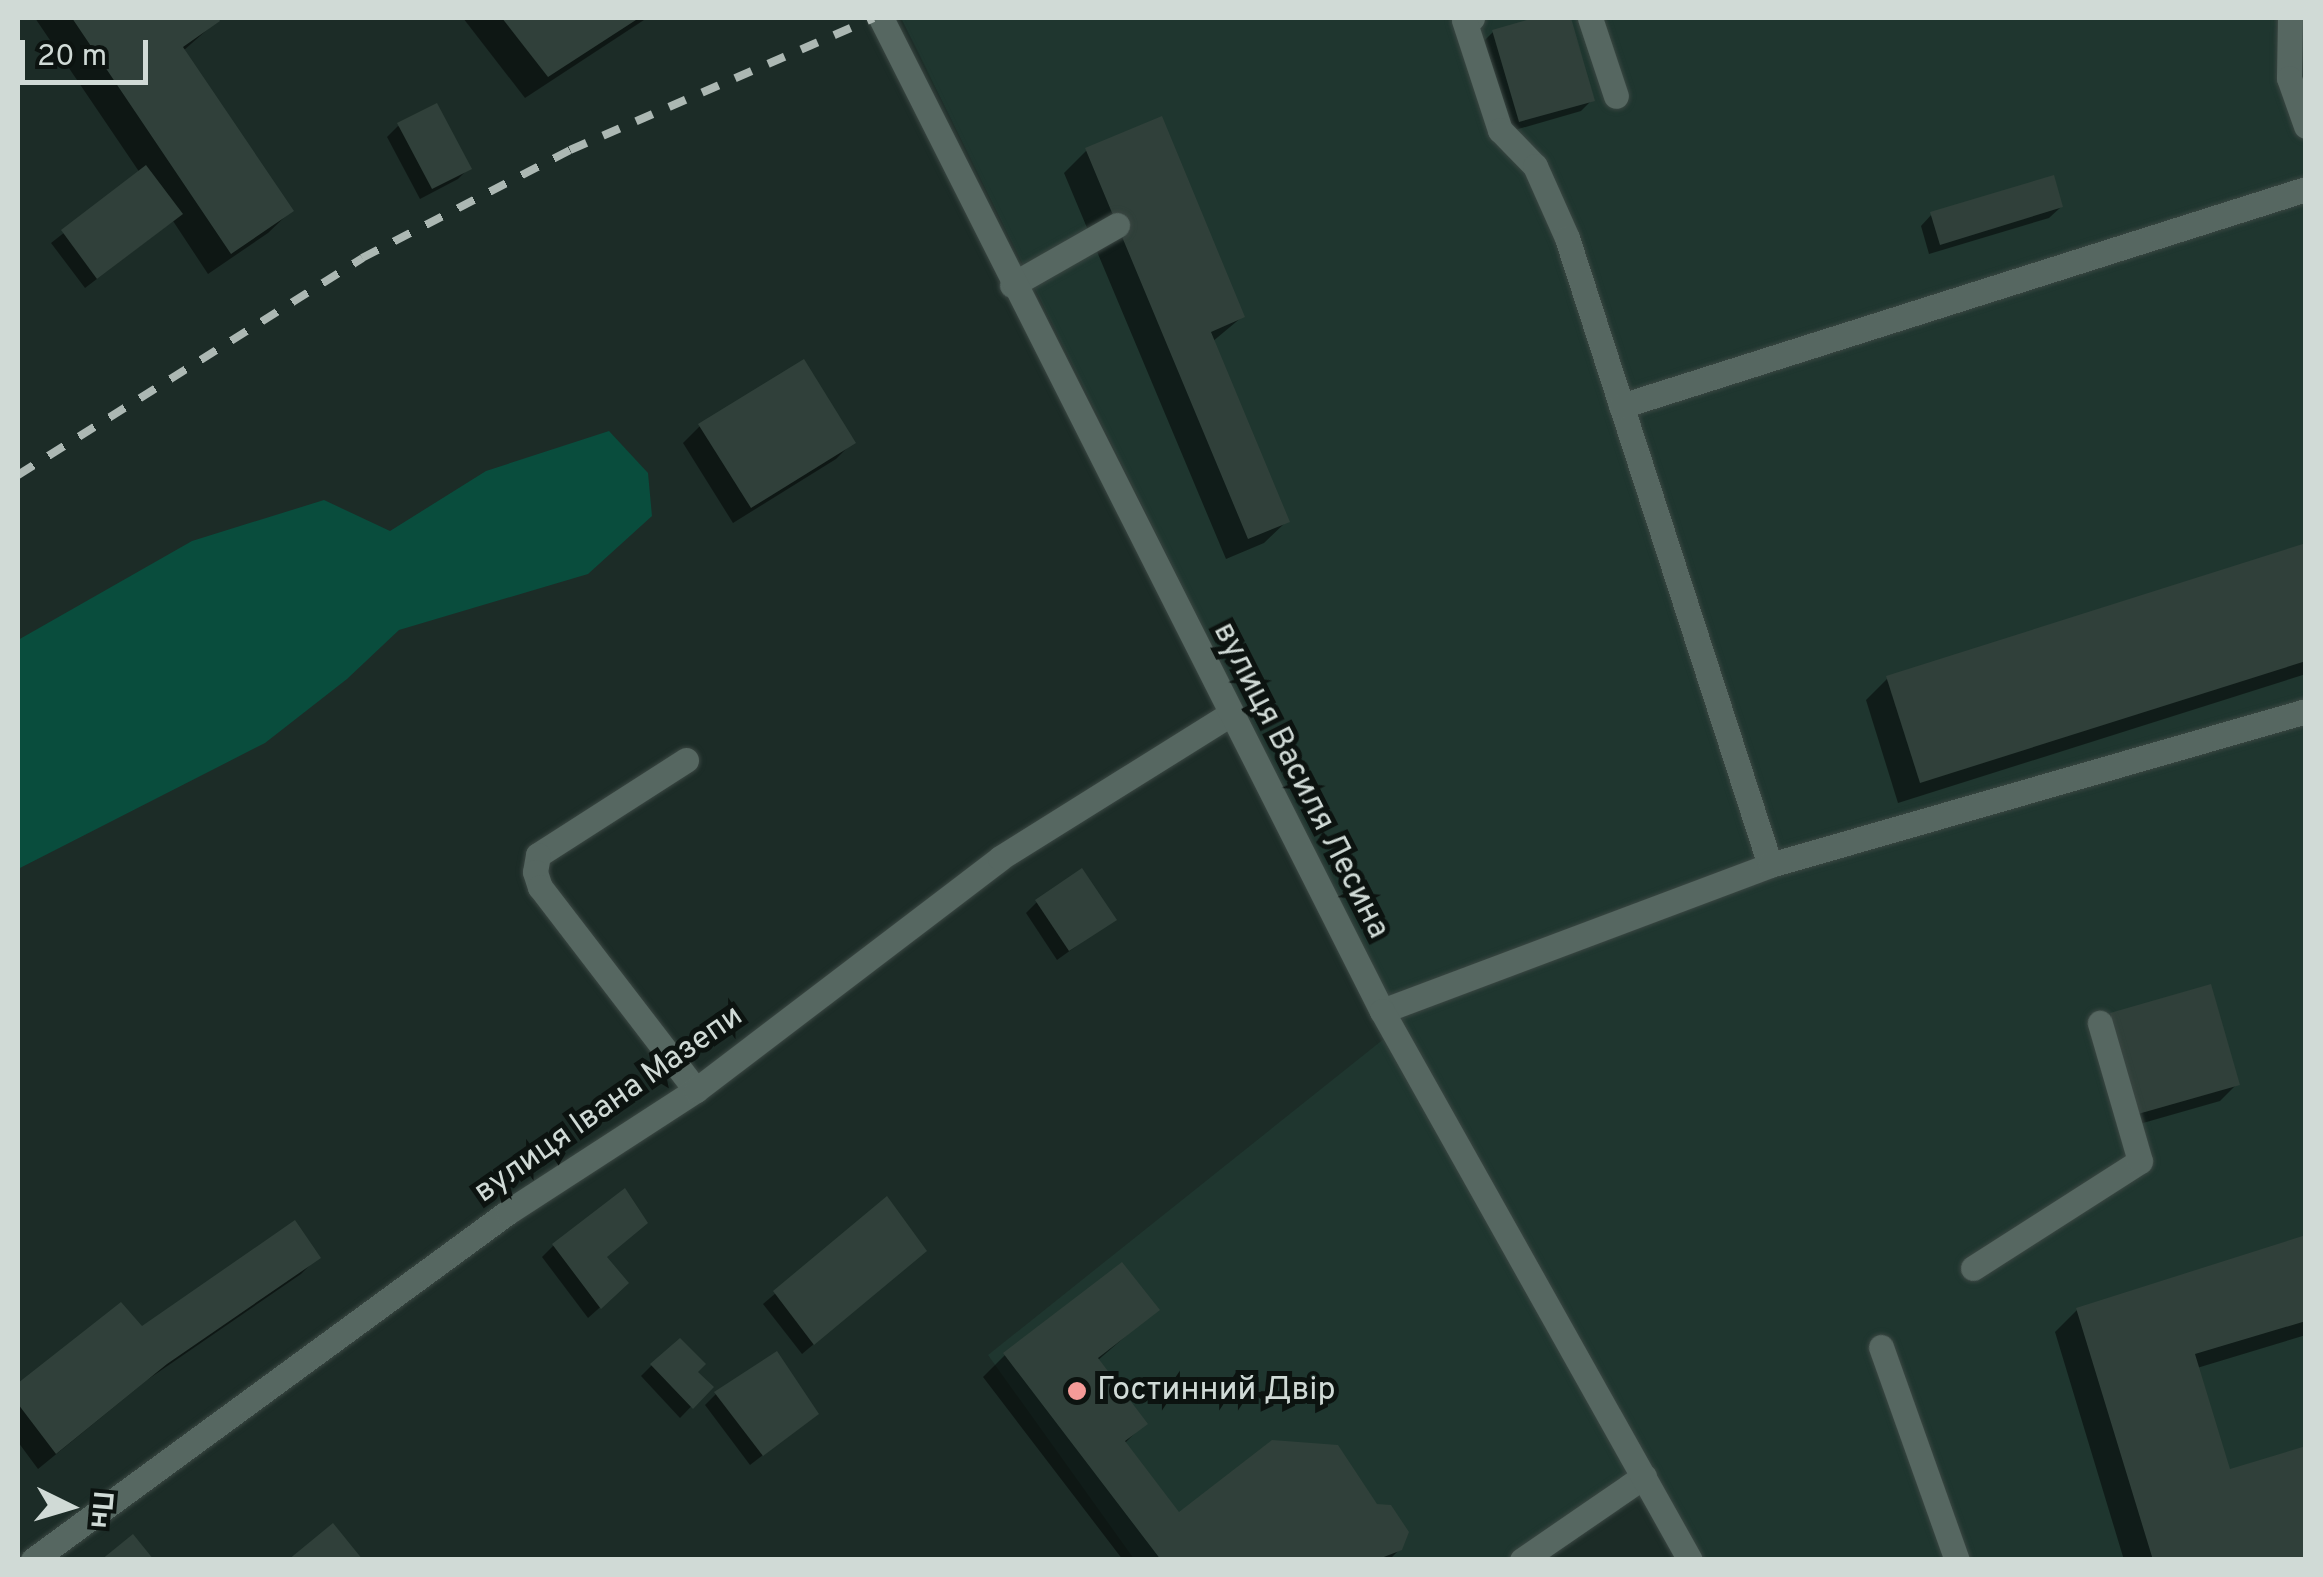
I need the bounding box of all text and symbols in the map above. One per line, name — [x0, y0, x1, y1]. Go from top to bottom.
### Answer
scale bar — [25, 20, 152, 82]
text: 20 m — [37, 39, 107, 76]
street label: вулиця Василя Лесина — [1204, 617, 1396, 945]
street label: вулиця Івана Мазепи — [467, 998, 751, 1212]
place label: Гостинний Двір — [1097, 1372, 1336, 1410]
marker: Гостинний Двір — [1066, 1380, 1088, 1402]
north arrow — [20, 1457, 120, 1557]
text: Пн — [80, 1489, 119, 1530]

